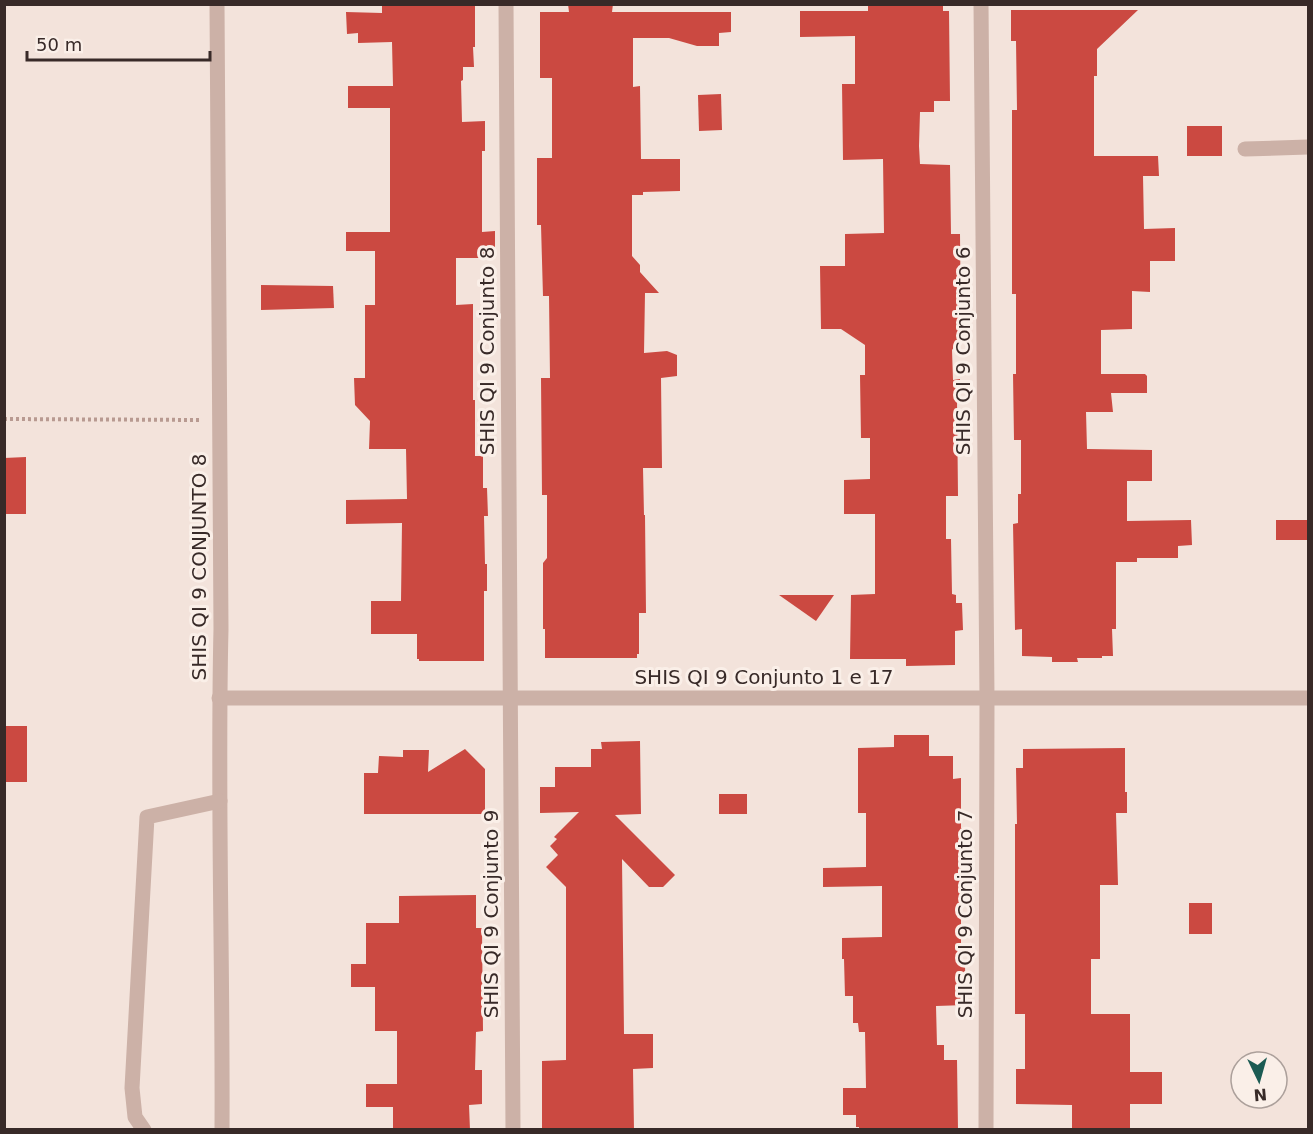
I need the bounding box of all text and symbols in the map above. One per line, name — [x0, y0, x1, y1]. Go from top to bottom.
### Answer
scale bar — [27, 24, 210, 62]
text: 50 m — [36, 34, 82, 55]
street label: SHIS QI 9 Conjunto 8 — [475, 247, 499, 455]
street label: SHIS QI 9 Conjunto 6 — [951, 247, 975, 455]
street label: SHIS QI 9 CONJUNTO 8 — [187, 454, 211, 680]
street label: SHIS QI 9 Conjunto 1 e 17 — [634, 665, 894, 689]
street label: SHIS QI 9 Conjunto 9 — [479, 810, 503, 1018]
street label: SHIS QI 9 Conjunto 7 — [953, 810, 977, 1018]
north arrow — [1229, 1050, 1289, 1110]
text: N — [1253, 1084, 1268, 1104]

